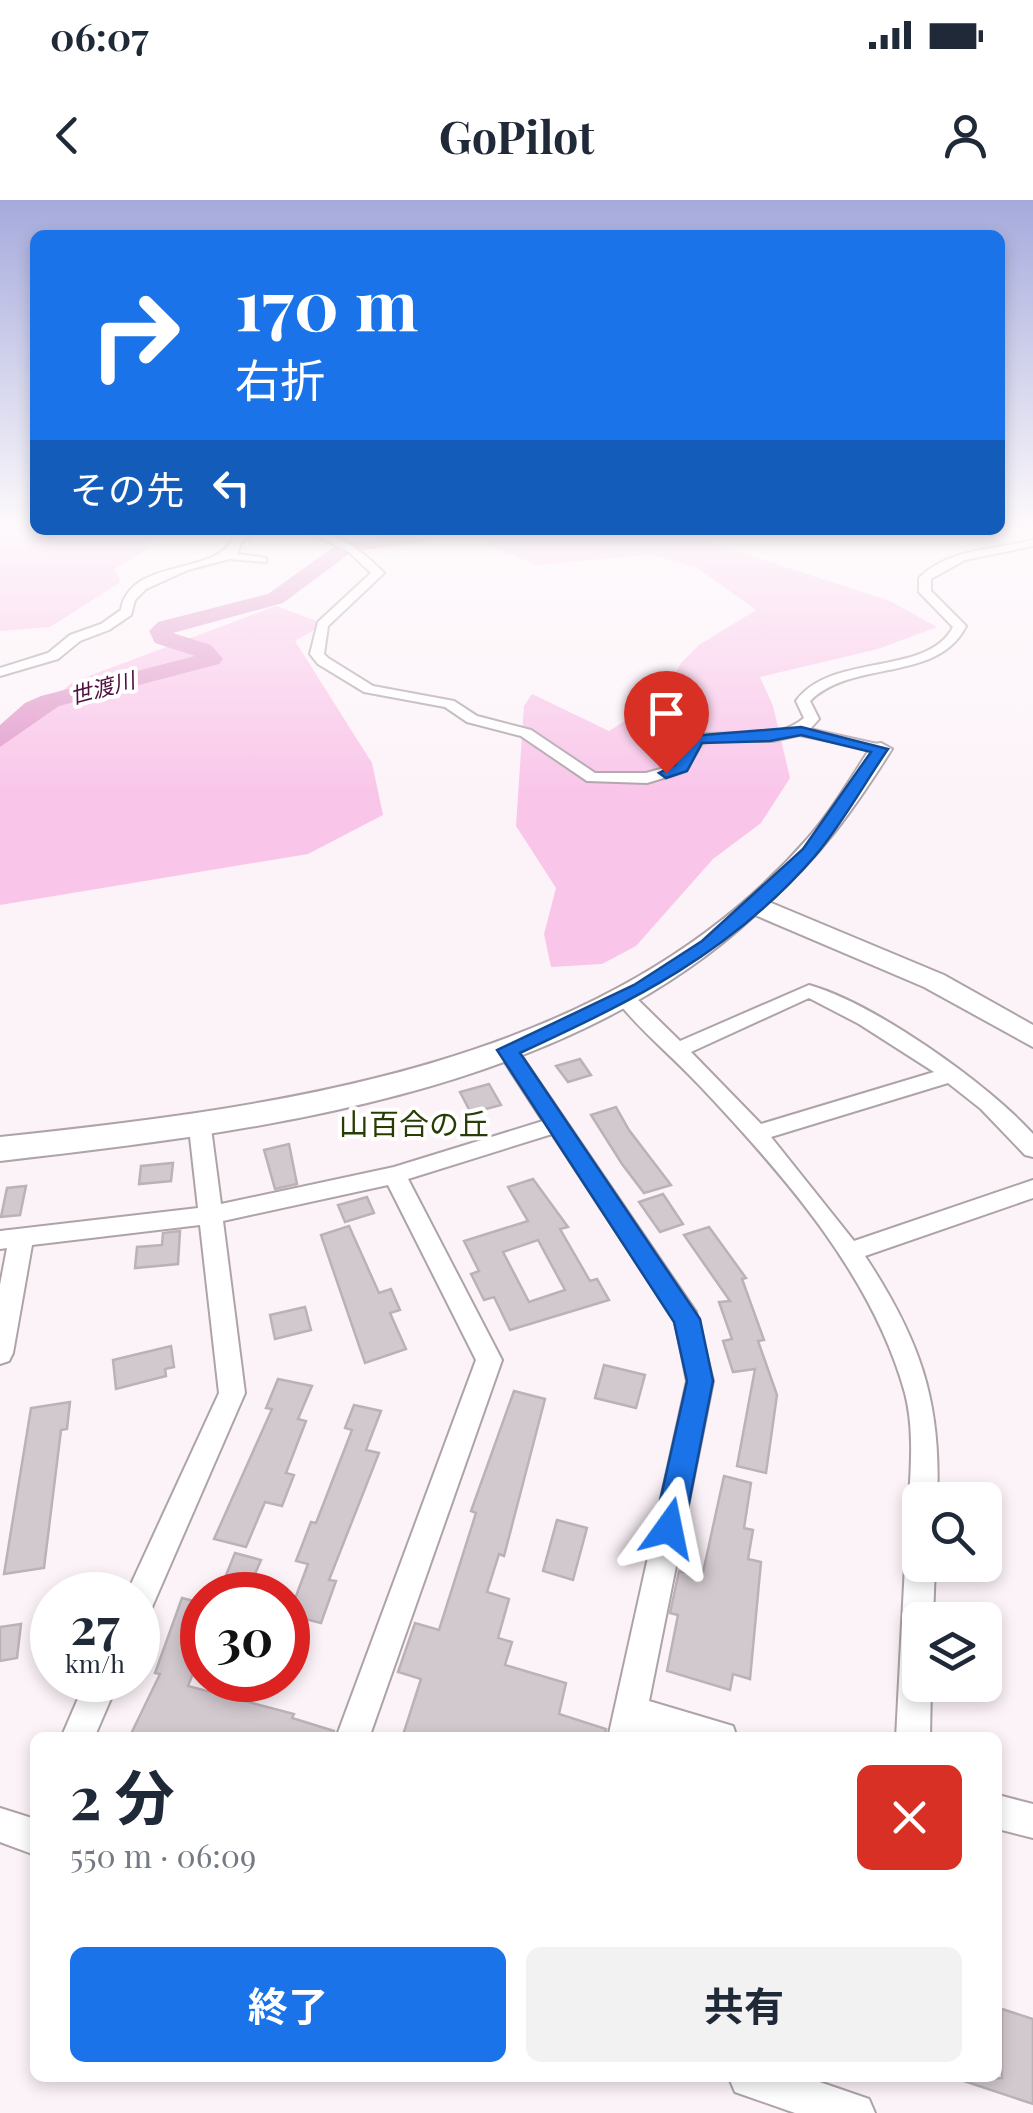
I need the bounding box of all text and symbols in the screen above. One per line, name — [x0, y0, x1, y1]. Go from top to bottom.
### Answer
text: 06:07 — [50, 10, 149, 61]
text: GoPilot — [439, 105, 594, 165]
icon: back — [40, 108, 95, 163]
icon: person — [938, 108, 993, 163]
text: 170 m — [235, 255, 418, 349]
icon: right — [70, 270, 200, 400]
text: 右折 — [235, 348, 325, 408]
icon: left — [204, 460, 259, 515]
text: その先 — [70, 463, 184, 514]
water label: 世渡川 — [66, 663, 140, 710]
pin — [624, 671, 709, 774]
icon: arrive — [639, 686, 694, 741]
district label: 山百合の丘 — [339, 1103, 489, 1143]
position arrow — [617, 1476, 721, 1580]
map controls — [902, 1482, 1002, 1702]
button: search — [902, 1482, 1002, 1582]
speed limit sign: 30 — [180, 1572, 310, 1702]
text: 27 — [71, 1591, 119, 1658]
button: layers — [902, 1602, 1002, 1702]
text: km/h — [65, 1646, 125, 1679]
text: 2 分 — [70, 1755, 175, 1835]
button: close — [857, 1765, 962, 1870]
text: 550 m · 06:09 — [70, 1833, 256, 1876]
button: 終了 — [70, 1947, 506, 2062]
button: 共有 — [526, 1947, 962, 2062]

